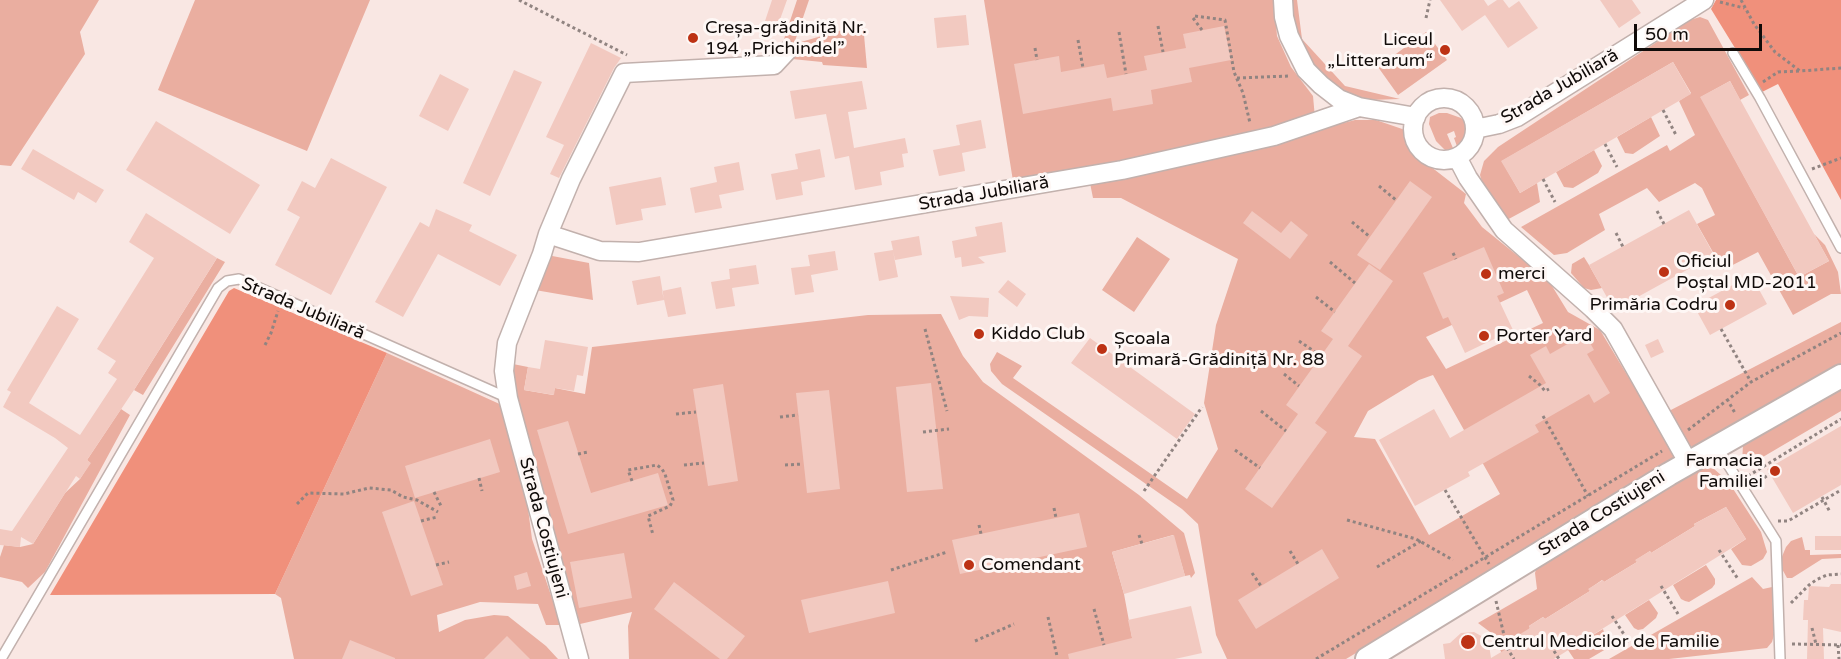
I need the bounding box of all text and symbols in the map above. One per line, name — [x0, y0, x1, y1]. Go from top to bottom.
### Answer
scale bar — [1637, 12, 1764, 50]
place label: Creșa-grădiniță Nr. 194 „Prichindel” — [705, 17, 867, 60]
text: 50 m — [1645, 23, 1689, 45]
place label: Liceul „Litterarum“ — [1327, 29, 1433, 72]
marker: Creșa-grădiniță Nr. 194 „Prichindel” — [686, 31, 700, 45]
marker: Liceul „Litterarum“ — [1438, 43, 1452, 57]
street label: Strada Jubiliară — [1497, 45, 1623, 129]
street label: Strada Jubiliară — [917, 172, 1051, 216]
place label: Oficiul Poștal MD-2011 — [1676, 251, 1817, 294]
place label: merci — [1498, 263, 1545, 285]
marker: Oficiul Poștal MD-2011 — [1657, 265, 1671, 279]
marker: merci — [1479, 267, 1493, 281]
street label: Strada Jubiliară — [238, 273, 368, 345]
place label: Primăria Codru — [1589, 294, 1718, 316]
marker: Primăria Codru — [1723, 298, 1737, 312]
place label: Kiddo Club — [991, 323, 1085, 345]
place label: Porter Yard — [1496, 325, 1592, 347]
marker: Kiddo Club — [972, 327, 986, 341]
place label: Școala Primară-Grădiniță Nr. 88 — [1114, 328, 1325, 370]
marker: Porter Yard — [1477, 329, 1491, 343]
marker: Școala Primară-Grădiniță Nr. 88 — [1095, 342, 1109, 356]
place label: Farmacia Familiei — [1686, 450, 1763, 492]
street label: Strada Costiujeni — [514, 455, 572, 601]
marker: Farmacia Familiei — [1768, 464, 1782, 478]
street label: Strada Costiujeni — [1535, 466, 1669, 562]
place label: Comendant — [981, 554, 1081, 576]
marker: Comendant — [962, 558, 976, 572]
place label: Centrul Medicilor de Familie — [1482, 631, 1719, 653]
marker: Centrul Medicilor de Familie — [1459, 633, 1477, 651]

